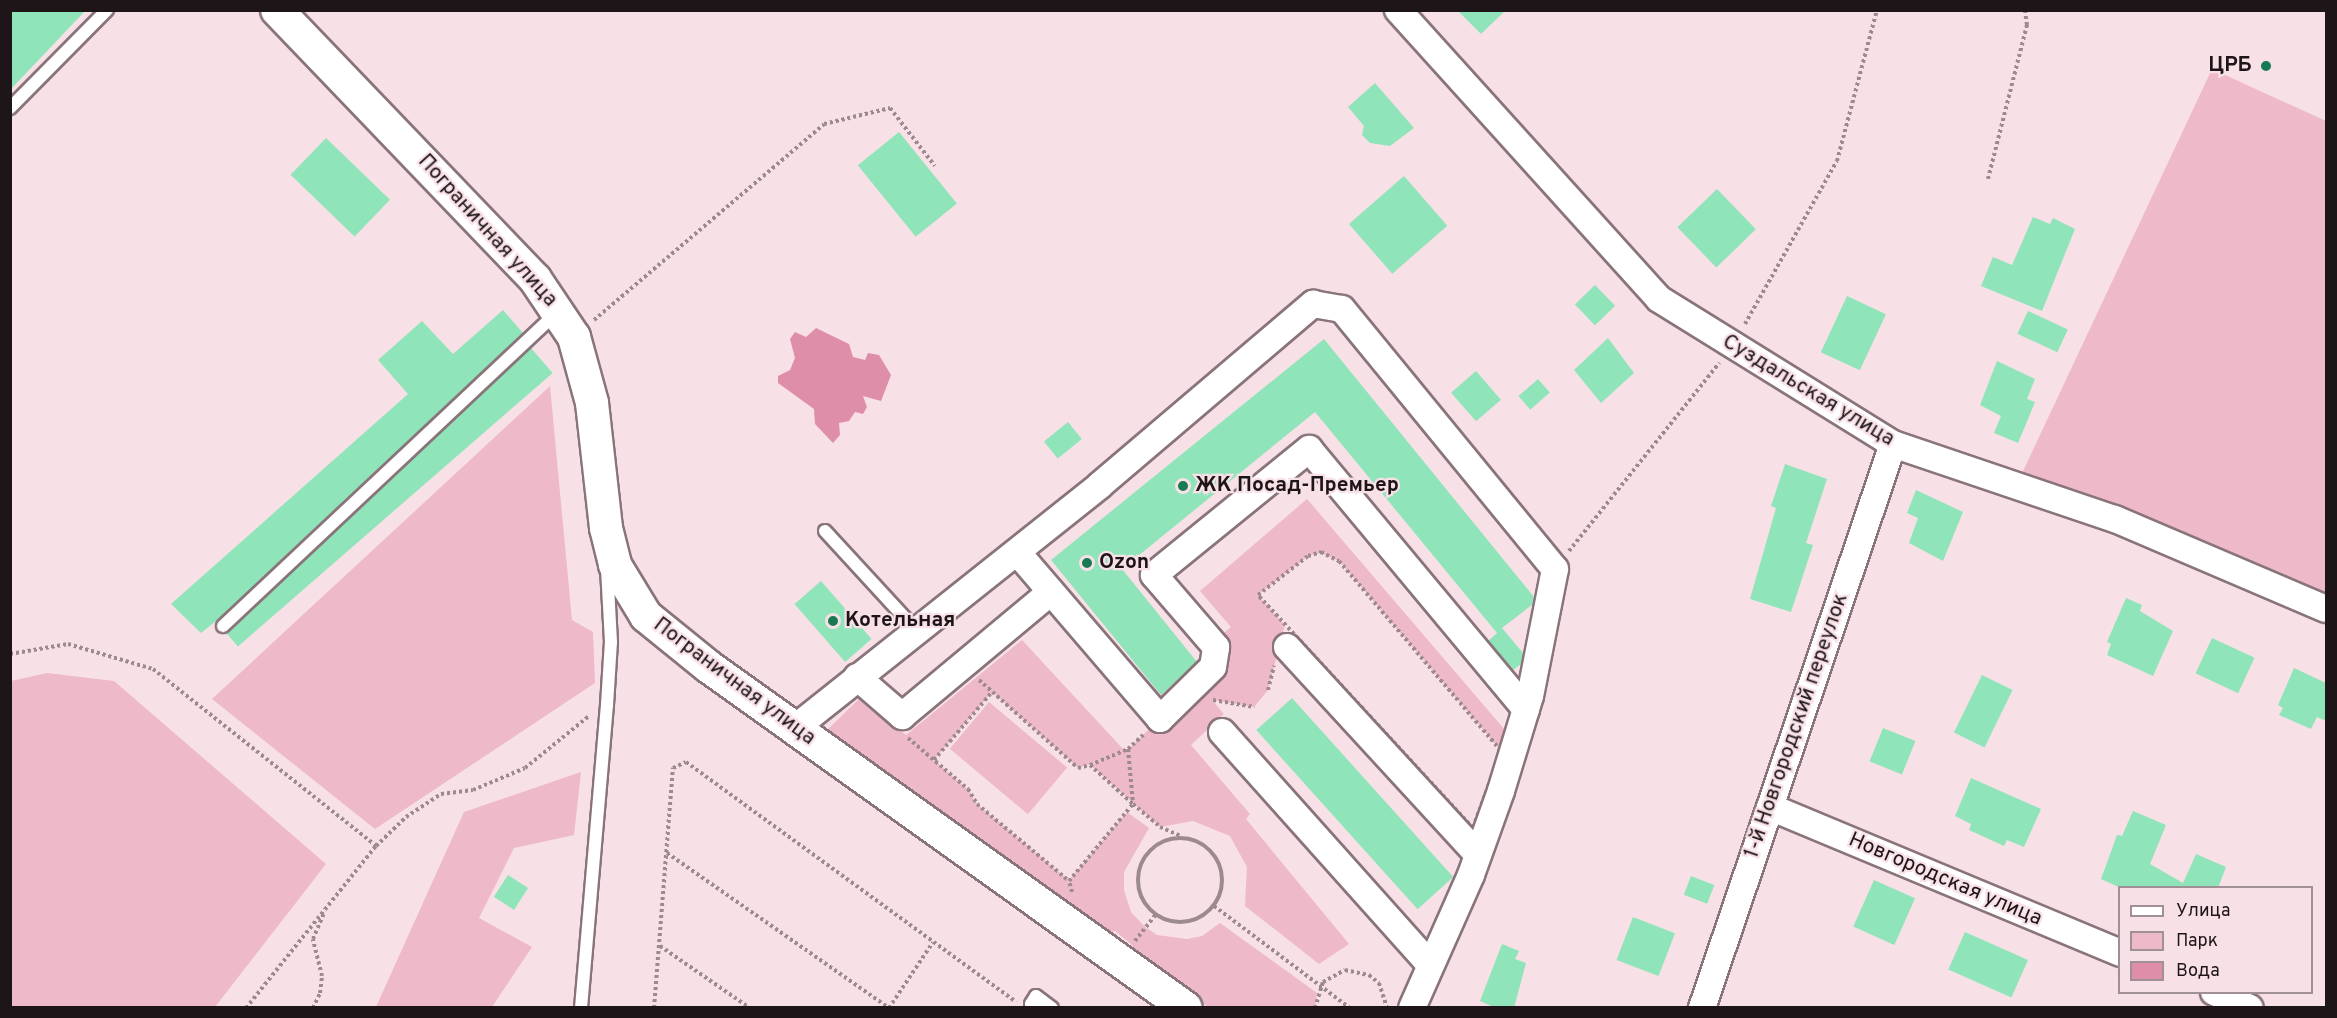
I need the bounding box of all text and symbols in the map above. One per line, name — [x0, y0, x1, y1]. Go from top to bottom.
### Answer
place label: ЦРБ — [2208, 53, 2252, 79]
marker: ЦРБ — [2257, 57, 2275, 75]
street label: Пограничная улица — [412, 150, 562, 312]
street label: Суздальская улица — [1717, 330, 1899, 452]
place label: ЖК Посад-Премьер — [1195, 473, 1399, 499]
marker: ЖК Посад-Премьер — [1176, 479, 1190, 493]
place label: Ozon — [1099, 550, 1149, 576]
marker: Ozon — [1080, 556, 1094, 570]
street label: 1-й Новгородский переулок — [1740, 590, 1854, 862]
place label: Котельная — [845, 608, 955, 634]
street label: Пограничная улица — [648, 613, 820, 751]
marker: Котельная — [826, 614, 840, 628]
street label: Новгородская улица — [1844, 828, 2046, 932]
legend — [2118, 886, 2313, 994]
text: Улица — [2176, 900, 2230, 923]
text: Парк — [2176, 930, 2218, 953]
text: Вода — [2176, 960, 2220, 983]

